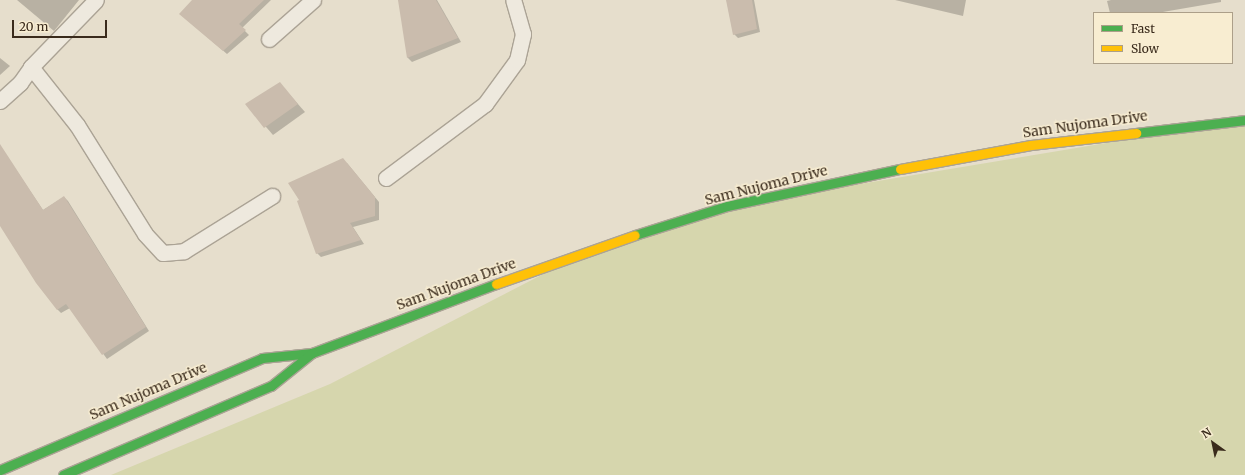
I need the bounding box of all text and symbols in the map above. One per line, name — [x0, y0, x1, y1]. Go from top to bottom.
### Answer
scale bar — [14, 12, 109, 38]
legend — [1093, 12, 1233, 64]
text: 20 m — [19, 19, 48, 34]
text: Fast — [1131, 21, 1155, 36]
text: Slow — [1131, 41, 1159, 56]
street label: Sam Nujoma Drive — [1022, 107, 1148, 141]
street label: Sam Nujoma Drive — [703, 162, 829, 208]
street label: Sam Nujoma Drive — [394, 255, 518, 313]
street label: Sam Nujoma Drive — [87, 359, 209, 423]
north arrow — [1193, 423, 1233, 463]
text: N — [1199, 425, 1214, 441]

